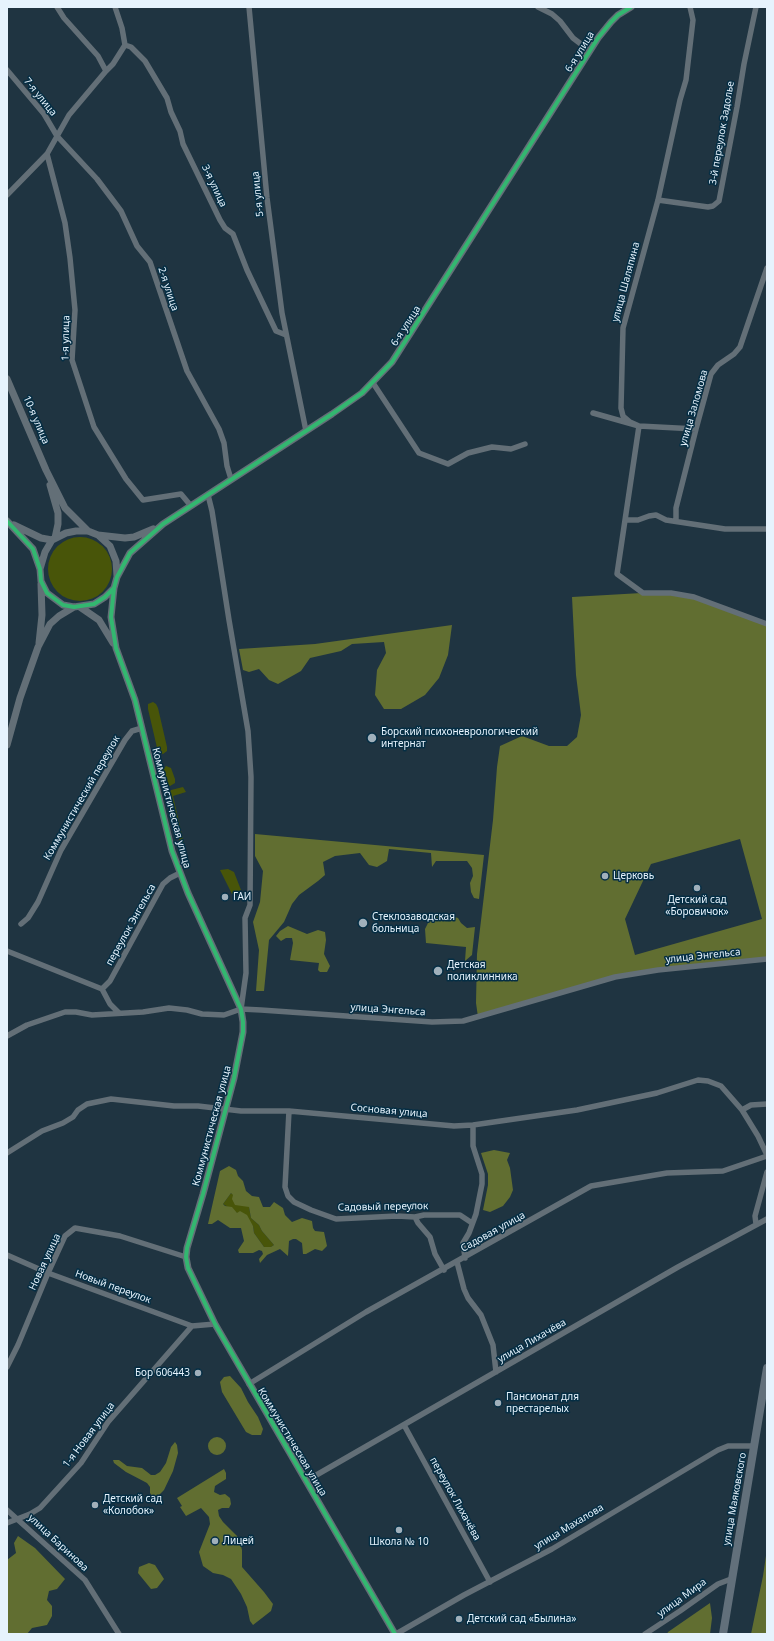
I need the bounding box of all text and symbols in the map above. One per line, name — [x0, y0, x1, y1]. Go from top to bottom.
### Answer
street label: 6-я улица — [563, 29, 597, 75]
street label: 7-я улица — [21, 75, 59, 119]
street label: 3-й переулок Задолье — [707, 80, 737, 186]
street label: 3-я улица — [199, 163, 229, 209]
street label: 5-я улица — [250, 171, 266, 217]
street label: улица Шаляпина — [610, 241, 642, 323]
street label: 2-я улица — [155, 265, 181, 313]
street label: 6-я улица — [389, 304, 423, 348]
street label: 1-я улица — [60, 315, 72, 361]
street label: улица Заломова — [677, 368, 711, 448]
street label: 10-я улица — [20, 394, 52, 446]
place label: Борский психоневрологический интернат — [381, 726, 538, 750]
marker: Борский психоневрологический интернат — [366, 732, 378, 744]
street label: Коммунистический переулок — [41, 734, 123, 862]
street label: Коммунистическая улица — [149, 746, 193, 870]
place label: Церковь — [613, 870, 654, 882]
marker: Церковь — [600, 871, 610, 881]
street label: переулок Энгельса — [104, 882, 158, 968]
marker: Детский сад «Боровичок» — [692, 883, 702, 893]
place label: ГАИ — [233, 891, 251, 903]
marker: ГАИ — [220, 892, 230, 902]
place label: Детский сад «Боровичок» — [665, 894, 729, 918]
place label: Стеклозаводская больница — [372, 911, 455, 934]
marker: Стеклозаводская больница — [357, 917, 369, 929]
street label: улица Энгельса — [665, 946, 741, 966]
place label: Детская поликлинника — [447, 959, 518, 982]
marker: Детская поликлинника — [432, 965, 444, 977]
street label: улица Энгельса — [350, 1001, 426, 1019]
street label: Коммунистическая улица — [190, 1064, 234, 1188]
street label: Сосновая улица — [350, 1102, 428, 1120]
street label: Садовый переулок — [338, 1200, 428, 1214]
street label: Садовая улица — [459, 1209, 527, 1255]
street label: Новая улица — [27, 1232, 63, 1292]
street label: Новый переулок — [73, 1268, 153, 1306]
street label: улица Лихачёва — [496, 1317, 568, 1365]
place label: Бор 606443 — [135, 1367, 190, 1379]
marker: Бор 606443 — [193, 1368, 203, 1378]
street label: Коммунистическая улица — [255, 1386, 329, 1498]
place label: Пансионат для престарелых — [506, 1391, 579, 1414]
marker: Пансионат для престарелых — [493, 1398, 503, 1408]
street label: 1-я Новая улица — [61, 1400, 117, 1470]
street label: улица Маяковского — [721, 1452, 749, 1546]
street label: переулок Лихачёва — [427, 1455, 483, 1543]
place label: Детский сад «Колобок» — [103, 1493, 162, 1516]
marker: Детский сад «Колобок» — [90, 1500, 100, 1510]
street label: улица Махалова — [532, 1502, 606, 1552]
street label: улица Баринова — [25, 1512, 91, 1574]
marker: Школа № 10 — [394, 1525, 404, 1535]
place label: Лицей — [223, 1535, 254, 1547]
marker: Лицей — [210, 1536, 220, 1546]
place label: Школа № 10 — [369, 1536, 429, 1548]
street label: улица Мира — [655, 1576, 709, 1620]
place label: Детский сад «Былина» — [467, 1613, 576, 1625]
marker: Детский сад «Былина» — [454, 1614, 464, 1624]

